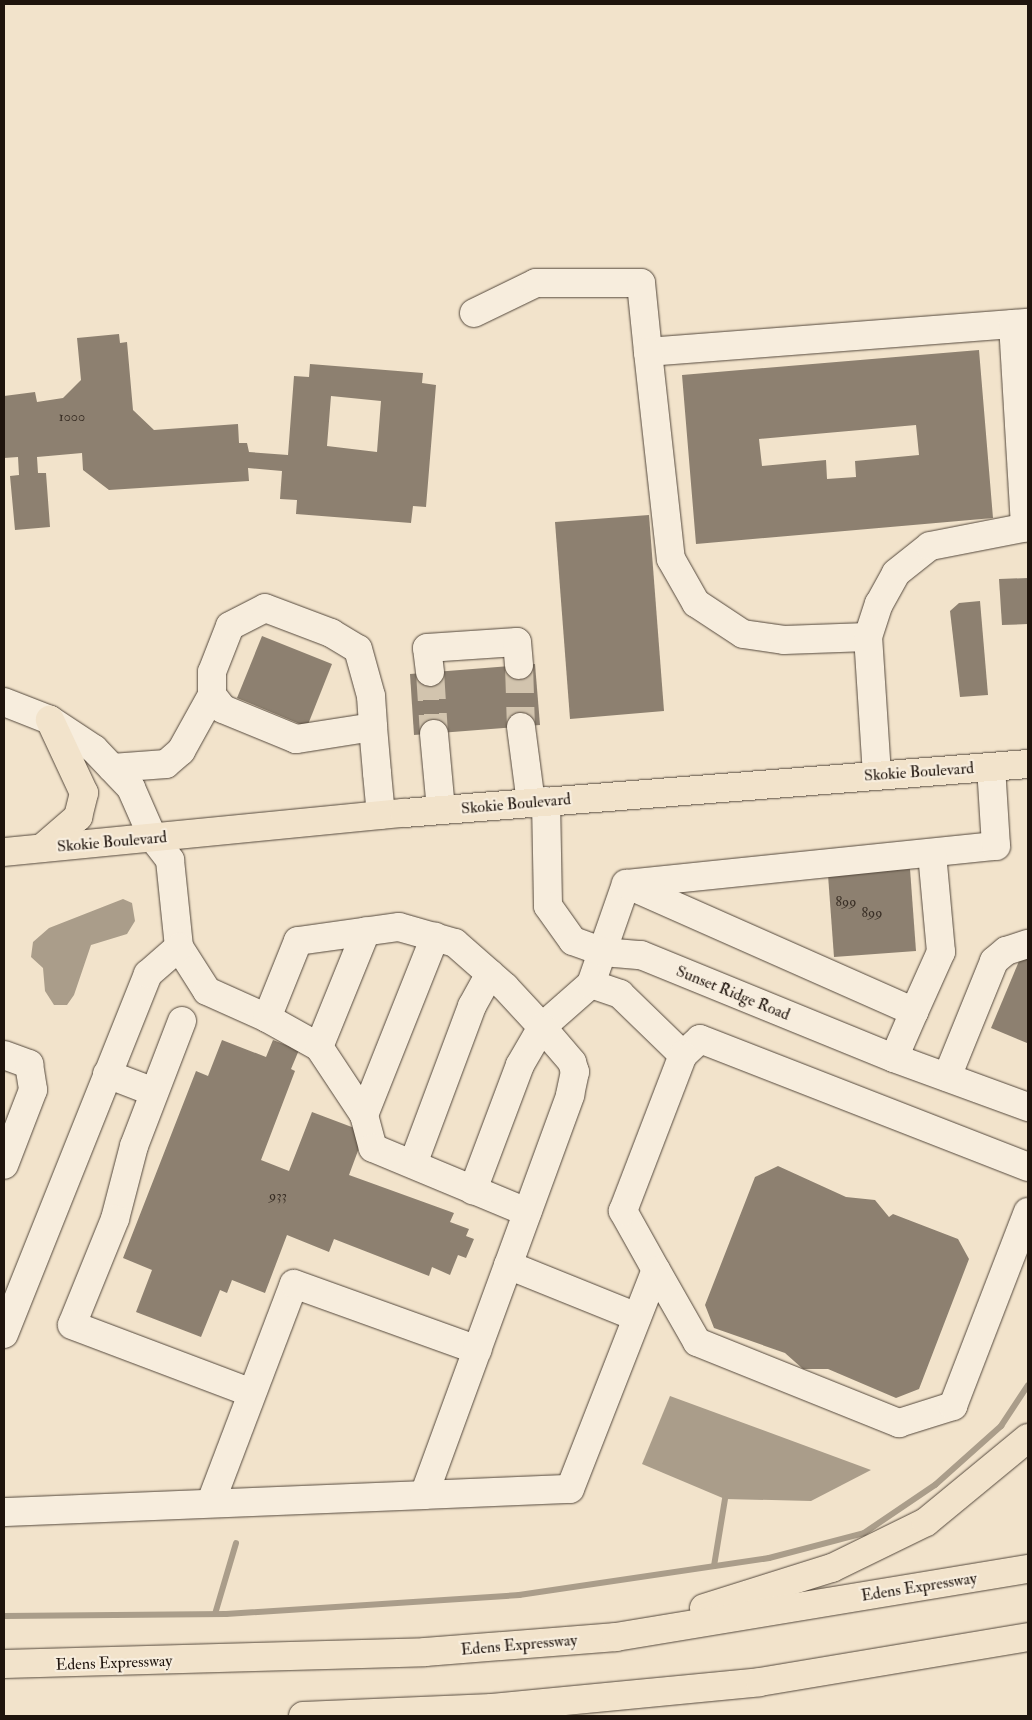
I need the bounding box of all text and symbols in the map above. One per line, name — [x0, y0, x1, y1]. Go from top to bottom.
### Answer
house number: 1000 — [59, 409, 85, 425]
street label: Skokie Boulevard — [863, 759, 975, 785]
street label: Skokie Boulevard — [460, 790, 572, 818]
street label: Skokie Boulevard — [56, 828, 168, 856]
house number: 899 — [836, 894, 856, 910]
house number: 899 — [862, 905, 882, 921]
street label: Sunset Ridge Road — [673, 961, 793, 1025]
house number: 933 — [269, 1188, 287, 1204]
street label: Edens Expressway — [860, 1568, 978, 1606]
street label: Edens Expressway — [460, 1630, 578, 1660]
street label: Edens Expressway — [55, 1651, 173, 1675]

